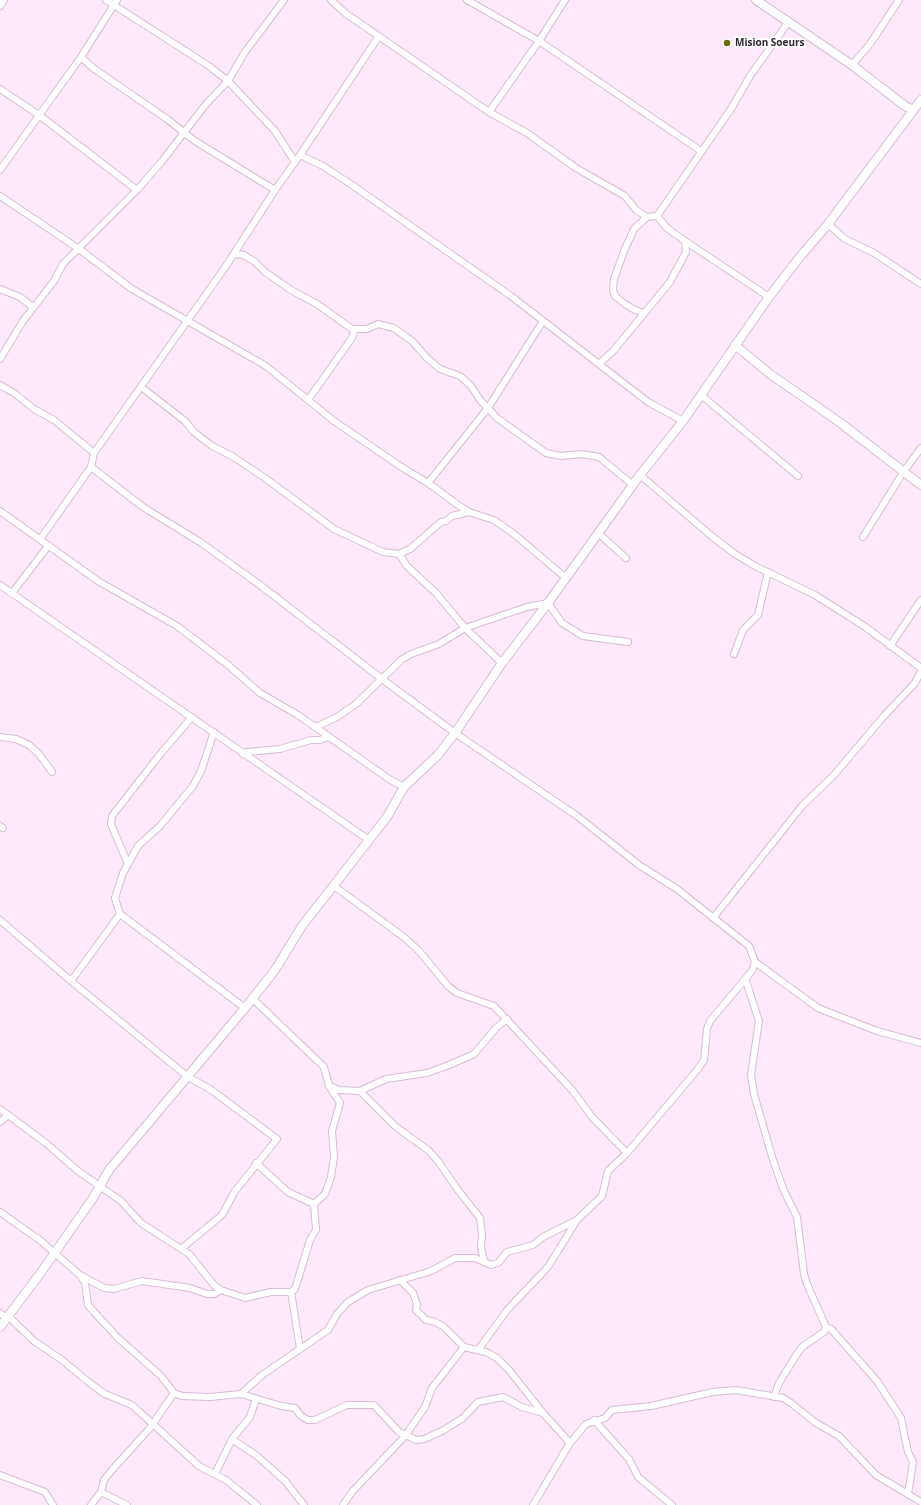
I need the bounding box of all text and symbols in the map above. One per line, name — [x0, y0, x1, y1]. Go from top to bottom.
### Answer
place label: Mision Soeurs — [735, 37, 805, 49]
marker: Mision Soeurs — [722, 38, 732, 48]

